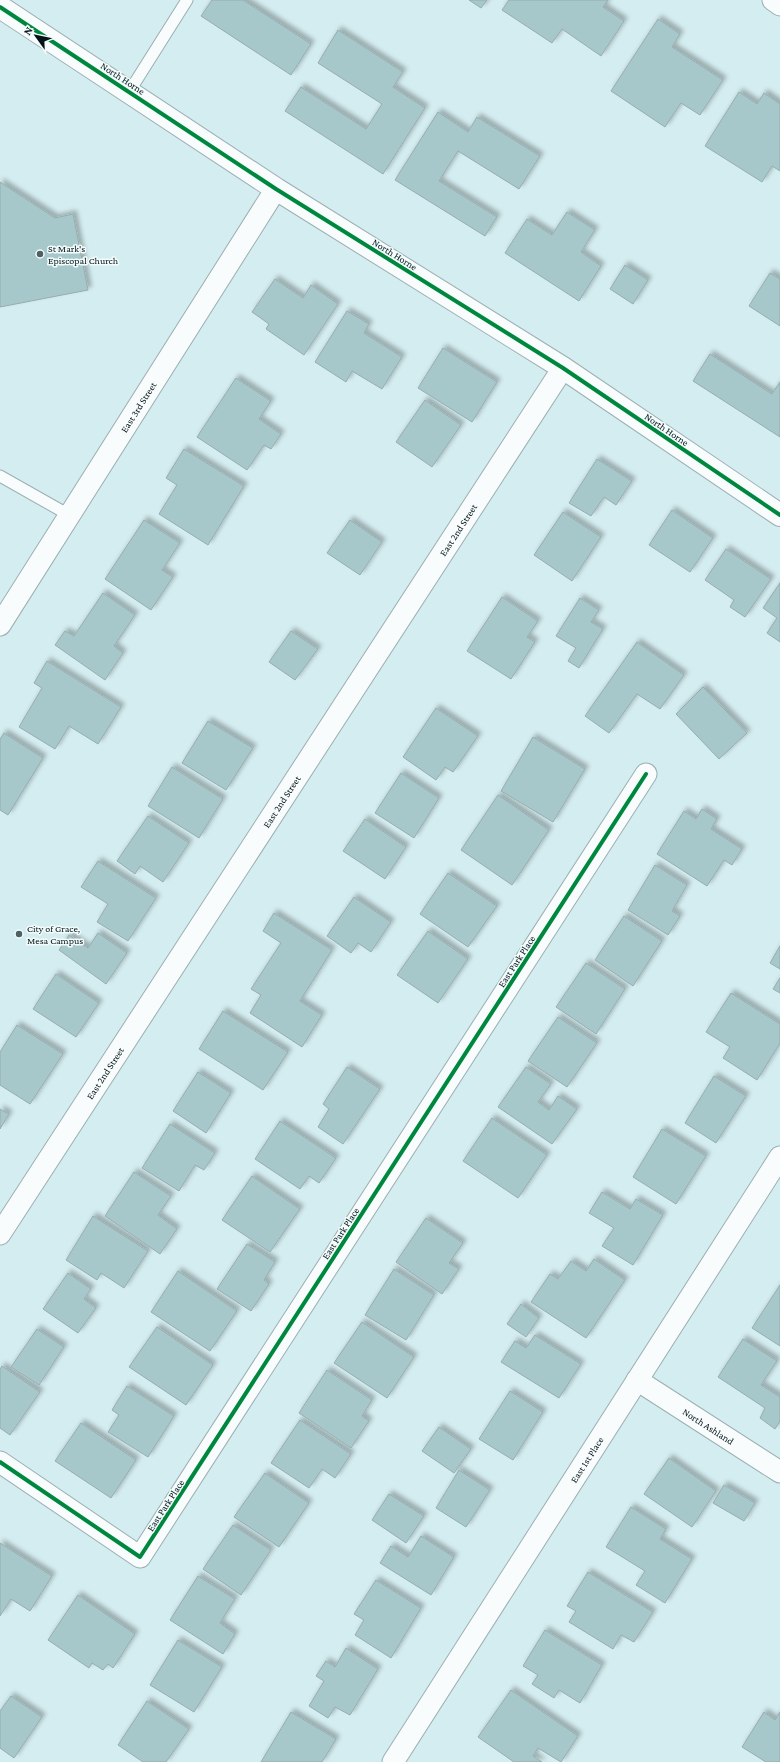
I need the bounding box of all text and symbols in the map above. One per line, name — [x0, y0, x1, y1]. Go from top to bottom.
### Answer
north arrow — [16, 16, 56, 56]
text: N — [21, 24, 35, 37]
street label: North Horne — [99, 60, 147, 97]
street label: North Horne — [370, 236, 420, 273]
place label: St Mark's Episcopal Church — [48, 243, 119, 266]
marker: St Mark's Episcopal Church — [35, 249, 45, 259]
street label: East 3rd Street — [118, 379, 159, 435]
street label: North Horne — [643, 411, 691, 448]
street label: East 2nd Street — [437, 501, 480, 558]
street label: East 2nd Street — [261, 773, 303, 830]
place label: City of Grace, Mesa Campus — [27, 923, 83, 946]
marker: City of Grace, Mesa Campus — [14, 929, 24, 939]
street label: East Park Place — [496, 933, 538, 989]
street label: East 2nd Street — [84, 1045, 126, 1101]
street label: East Park Place — [320, 1205, 362, 1261]
street label: North Ashland — [681, 1406, 736, 1447]
street label: East 1st Place — [568, 1434, 606, 1485]
street label: East Park Place — [145, 1477, 187, 1533]

